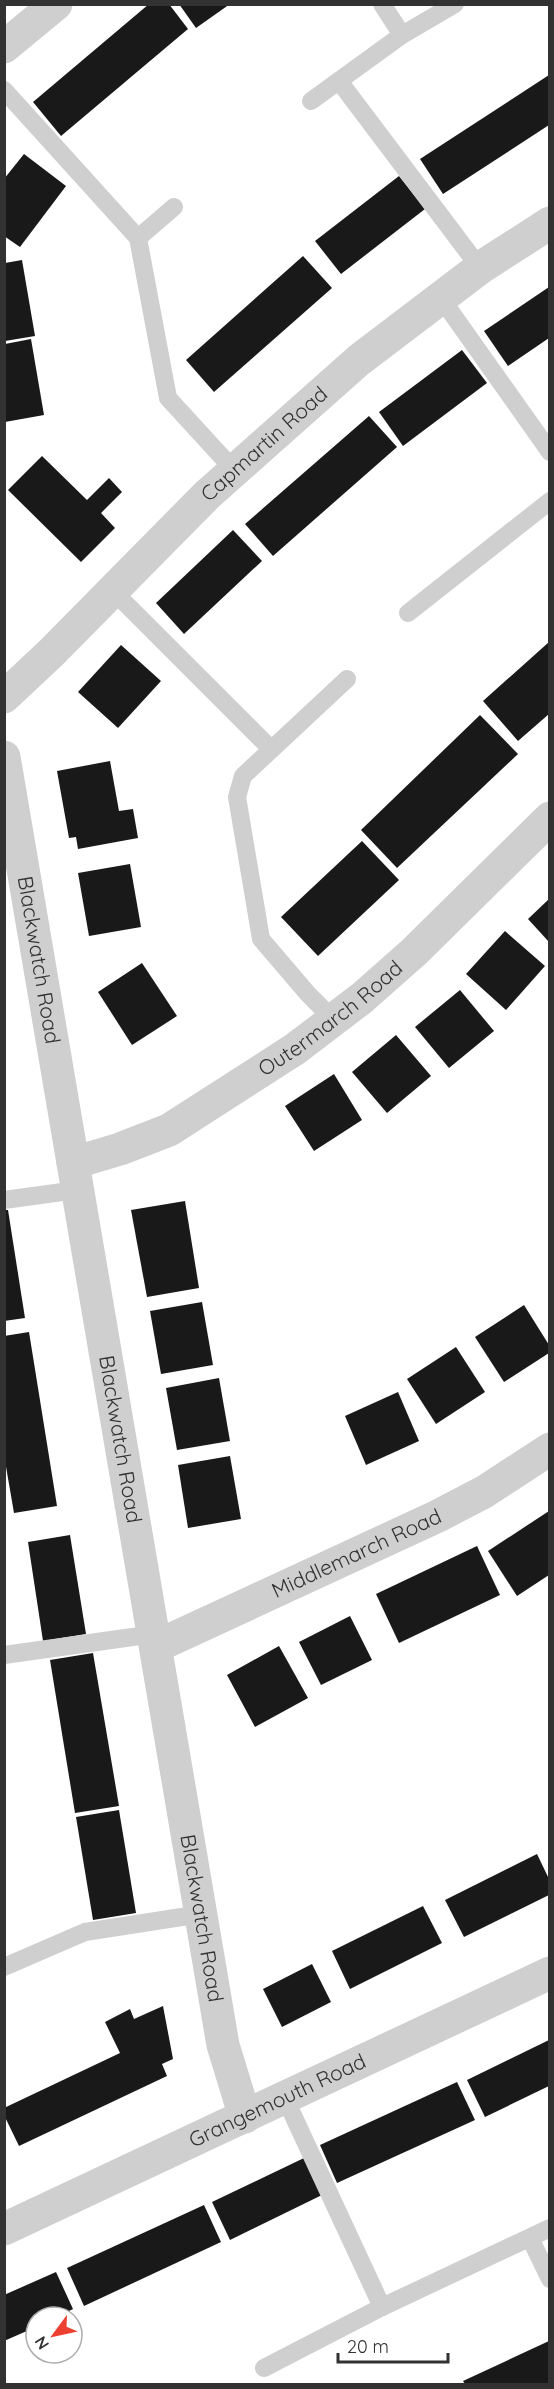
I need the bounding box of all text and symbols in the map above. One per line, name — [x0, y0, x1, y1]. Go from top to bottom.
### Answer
street label: Capmartin Road — [195, 380, 332, 507]
street label: Blackwatch Road — [12, 874, 67, 1046]
street label: Outermarch Road — [253, 954, 407, 1081]
street label: Blackwatch Road — [94, 1353, 148, 1525]
street label: Middlemarch Road — [267, 1502, 445, 1603]
street label: Blackwatch Road — [175, 1832, 229, 2004]
street label: Grangemouth Road — [184, 2047, 370, 2153]
north arrow — [24, 2305, 84, 2365]
scale bar — [338, 2326, 448, 2364]
text: N — [30, 2333, 53, 2354]
text: 20 m — [347, 2335, 389, 2358]

